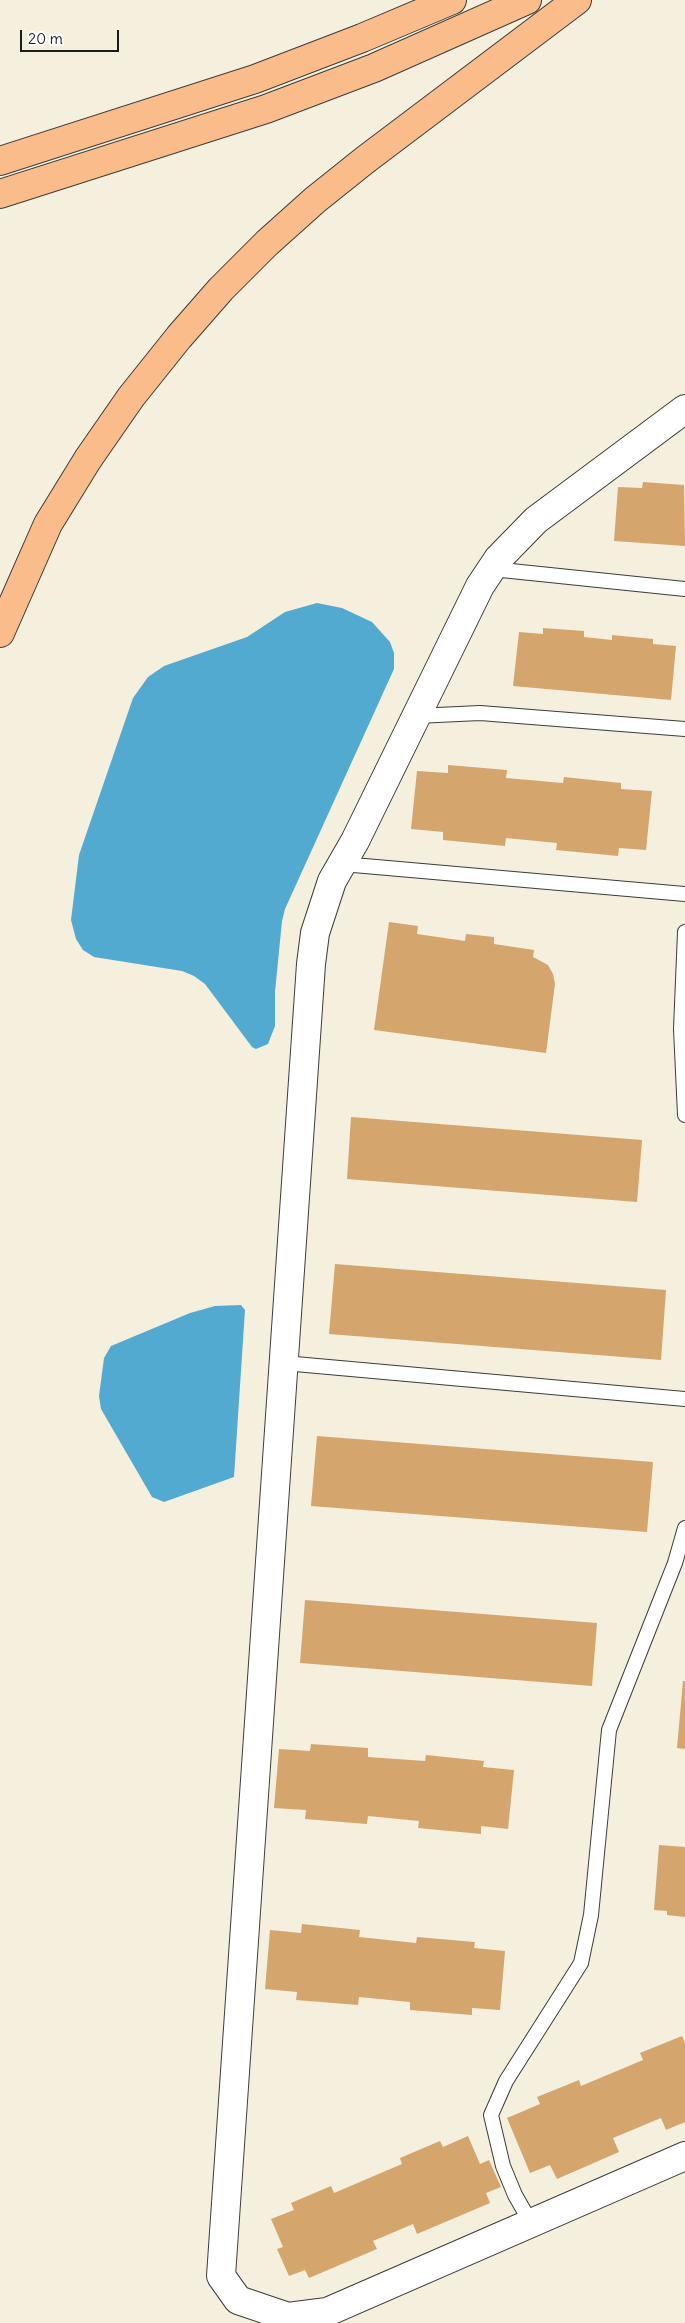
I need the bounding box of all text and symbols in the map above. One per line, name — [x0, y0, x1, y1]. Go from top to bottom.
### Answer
scale bar — [22, 20, 121, 52]
text: 20 m — [28, 29, 63, 48]

